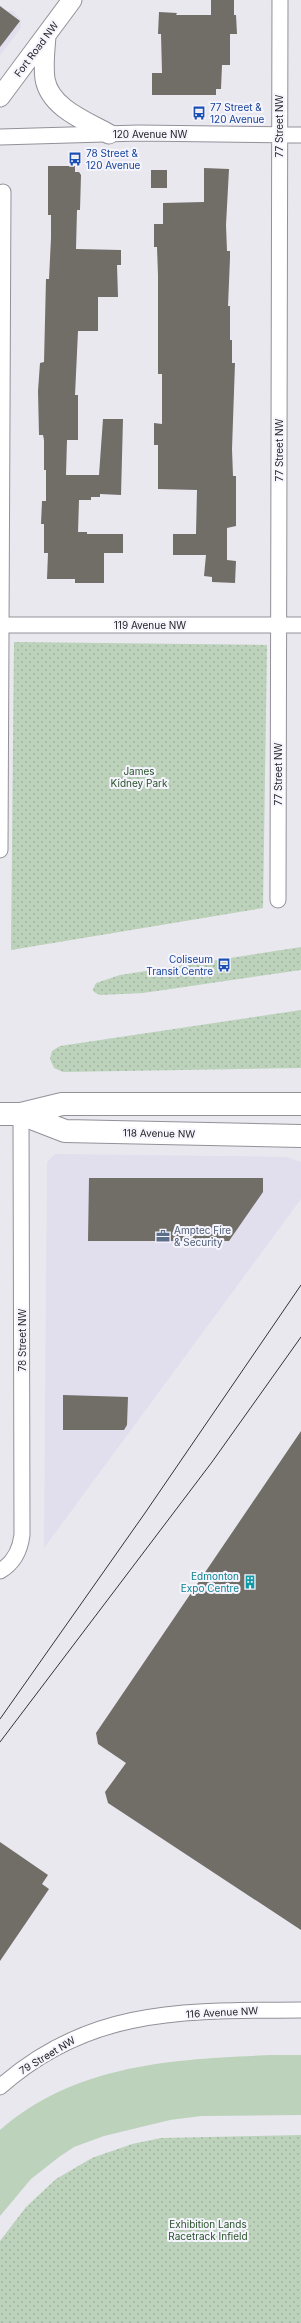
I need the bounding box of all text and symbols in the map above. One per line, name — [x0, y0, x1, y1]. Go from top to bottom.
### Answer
street label: Fort Road NW — [11, 19, 61, 79]
street label: 77 Street NW — [273, 94, 285, 157]
place label: 77 Street & 120 Avenue — [210, 101, 265, 125]
bus stop icon: 77 Street & 120 Avenue — [191, 105, 207, 121]
street label: 120 Avenue NW — [113, 128, 187, 140]
place label: 78 Street & 120 Avenue — [86, 147, 141, 171]
bus stop icon: 78 Street & 120 Avenue — [67, 151, 83, 167]
street label: 77 Street NW — [273, 418, 285, 481]
street label: 119 Avenue NW — [114, 619, 186, 631]
street label: 77 Street NW — [272, 742, 284, 805]
park label: James Kidney Park — [111, 765, 168, 789]
place label: Coliseum Transit Centre — [146, 953, 213, 977]
bus stop icon: Coliseum Transit Centre — [216, 957, 232, 973]
street label: 118 Avenue NW — [123, 1126, 195, 1140]
place label: Amptec Fire & Security — [174, 1224, 231, 1248]
office icon: Amptec Fire & Security — [155, 1228, 171, 1244]
street label: 78 Street NW — [16, 1308, 28, 1371]
place label: Edmonton Expo Centre — [181, 1570, 239, 1594]
building icon: Edmonton Expo Centre — [242, 1574, 258, 1590]
street label: 116 Avenue NW — [185, 2004, 259, 2020]
street label: 79 Street NW — [17, 2034, 77, 2076]
park label: Exhibition Lands Racetrack Infield — [168, 2218, 248, 2242]

